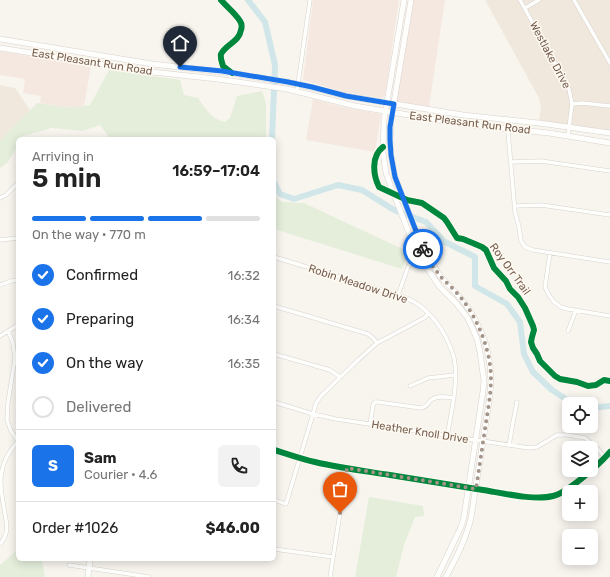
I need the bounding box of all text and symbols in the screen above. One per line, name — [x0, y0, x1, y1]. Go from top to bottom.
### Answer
street label: Westlake Drive — [527, 19, 573, 91]
pin — [163, 26, 197, 67]
icon: home — [169, 32, 191, 54]
street label: East Pleasant Run Road — [31, 46, 153, 78]
street label: East Pleasant Run Road — [409, 109, 531, 137]
text: Arriving in — [32, 149, 94, 164]
text: 16:59–17:04 — [172, 162, 260, 180]
text: 5 min — [32, 163, 101, 194]
text: On the way · 770 m — [32, 227, 146, 242]
courier — [403, 229, 443, 269]
icon: bike — [412, 238, 434, 260]
street label: Roy Orr Trail — [487, 241, 533, 297]
street label: Robin Meadow Drive — [307, 262, 409, 306]
icon: check — [32, 264, 54, 286]
text: Confirmed — [66, 266, 138, 284]
text: 16:32 — [228, 268, 260, 283]
icon: check — [32, 308, 54, 330]
text: Preparing — [66, 310, 134, 328]
text: 16:34 — [227, 312, 260, 327]
icon: check — [32, 352, 54, 374]
text: On the way — [66, 354, 144, 372]
text: 16:35 — [228, 356, 260, 371]
map controls — [562, 397, 598, 565]
button: locate — [562, 397, 598, 433]
text: Delivered — [66, 398, 131, 416]
street label: Heather Knoll Drive — [371, 418, 469, 446]
button: layers — [562, 441, 598, 477]
button: phone — [218, 445, 260, 487]
text: Sam — [84, 449, 117, 467]
text: S — [48, 457, 58, 475]
text: Courier · 4.6 — [84, 467, 157, 482]
pin — [323, 472, 357, 513]
icon: bag — [329, 478, 351, 500]
button: + — [562, 485, 598, 521]
text: Order #1026 — [32, 519, 118, 537]
text: $46.00 — [205, 519, 260, 537]
button: − — [562, 529, 598, 565]

